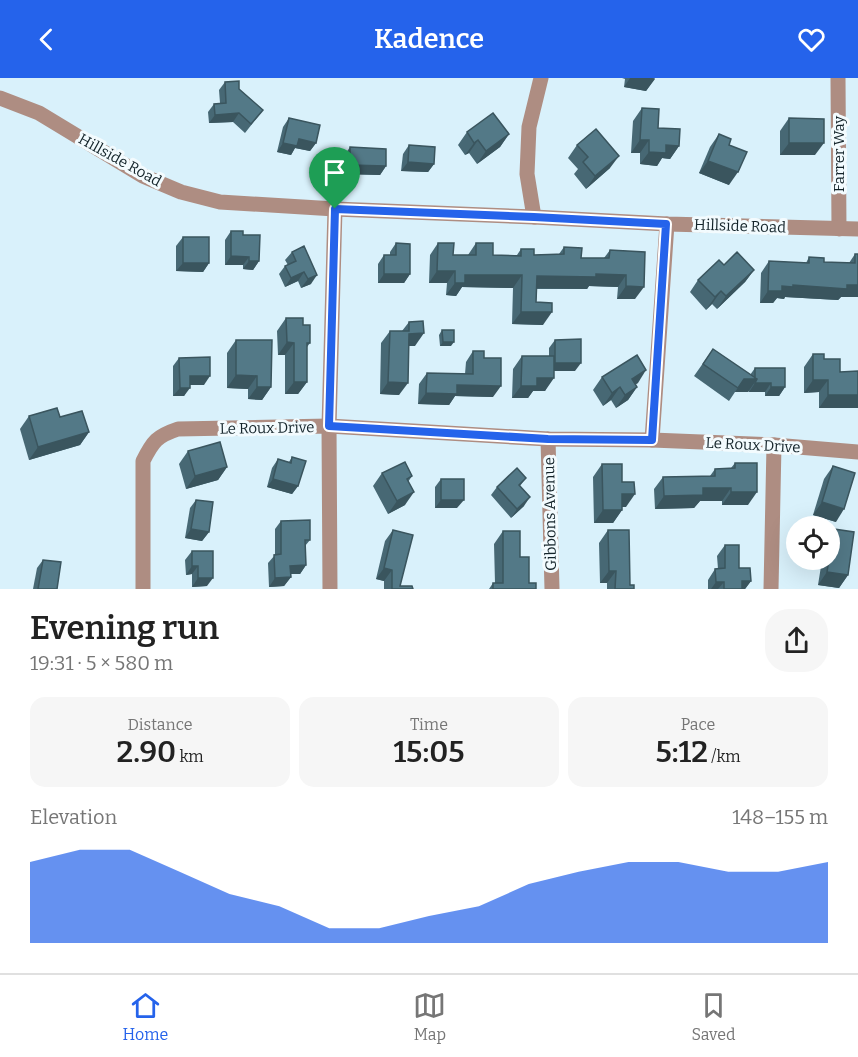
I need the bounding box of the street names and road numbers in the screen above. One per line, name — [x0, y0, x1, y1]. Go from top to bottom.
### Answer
street label: Farrer Way — [830, 116, 848, 192]
street label: Hillside Road — [75, 130, 165, 190]
street label: Hillside Road — [694, 215, 786, 237]
street label: Le Roux Drive — [219, 418, 315, 438]
street label: Le Roux Drive — [705, 434, 801, 456]
street label: Gibbons Avenue — [540, 457, 560, 571]

